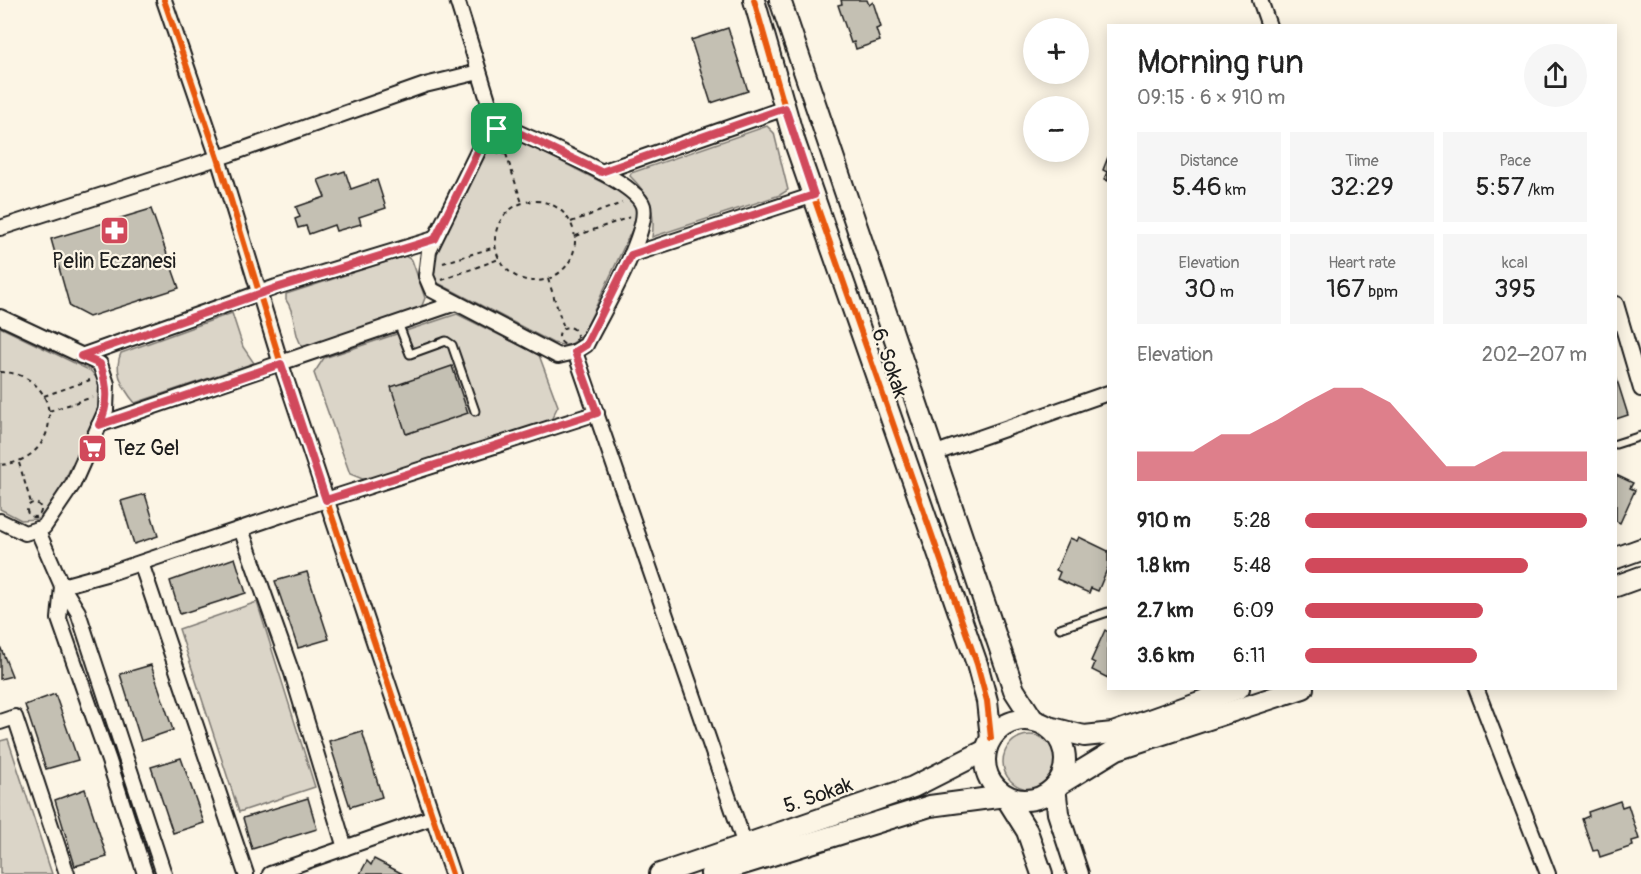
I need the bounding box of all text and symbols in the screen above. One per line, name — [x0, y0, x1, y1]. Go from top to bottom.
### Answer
map controls — [1023, 18, 1089, 162]
button: + — [1023, 18, 1089, 84]
text: Morning run — [1137, 42, 1304, 83]
button: share — [1524, 44, 1587, 107]
text: 09:15 · 6 × 910 m — [1137, 85, 1285, 110]
button: − — [1023, 96, 1089, 162]
pin — [471, 103, 522, 154]
icon: arrive — [480, 112, 513, 145]
text: Distance — [1180, 151, 1238, 171]
text: Time — [1345, 151, 1379, 171]
text: Pace — [1499, 151, 1531, 171]
text: 5.46 — [1172, 171, 1222, 203]
text: 32:29 — [1330, 171, 1394, 203]
text: 5:57 — [1476, 171, 1524, 203]
text: km — [1222, 180, 1246, 200]
text: /km — [1524, 180, 1555, 200]
pharmacy icon: Pelin Eczanesi — [98, 214, 130, 246]
place label: Pelin Eczanesi — [52, 248, 176, 275]
text: Elevation — [1179, 253, 1239, 273]
text: Heart rate — [1328, 253, 1396, 273]
text: kcal — [1502, 253, 1528, 273]
text: 30 — [1184, 273, 1216, 305]
text: 167 — [1326, 273, 1365, 305]
text: 395 — [1494, 273, 1536, 305]
text: m — [1216, 282, 1234, 302]
text: bpm — [1365, 282, 1398, 302]
street label: 6. Sokak — [865, 325, 914, 402]
text: Elevation — [1137, 342, 1213, 367]
text: 202–207 m — [1482, 342, 1587, 367]
supermarket icon: Tez Gel — [77, 432, 109, 464]
place label: Tez Gel — [114, 435, 180, 462]
text: 910 m — [1137, 508, 1191, 533]
text: 5:28 — [1233, 508, 1270, 533]
text: 1.8 km — [1137, 553, 1190, 578]
text: 5:48 — [1233, 553, 1271, 578]
text: 2.7 km — [1137, 598, 1194, 623]
text: 6:09 — [1233, 598, 1274, 623]
text: 3.6 km — [1137, 643, 1195, 668]
text: 6:11 — [1233, 643, 1266, 668]
street label: 5. Sokak — [780, 771, 857, 820]

